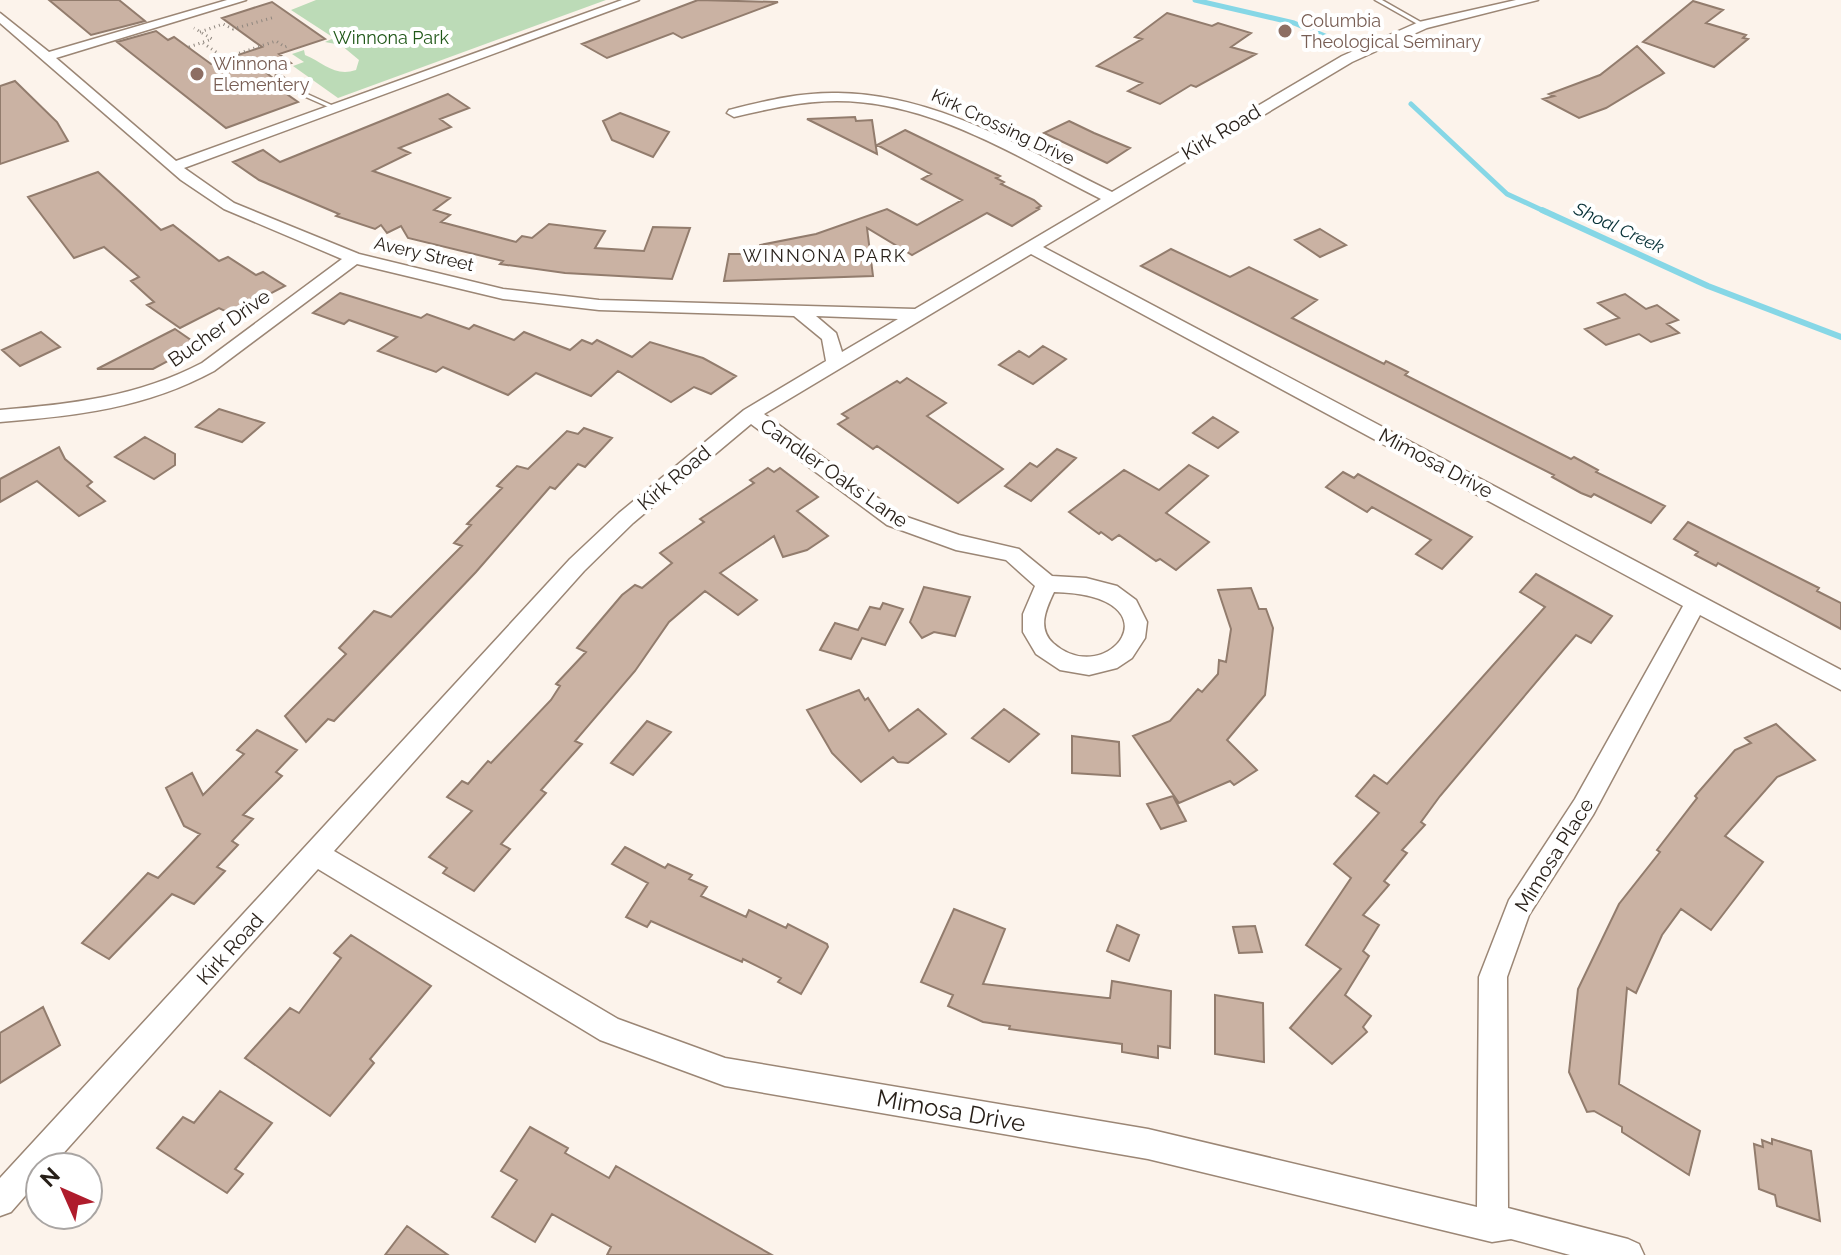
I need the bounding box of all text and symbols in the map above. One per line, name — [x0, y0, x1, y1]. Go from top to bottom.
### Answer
place label: Columbia Theological Seminary — [1301, 10, 1482, 52]
marker: Columbia Theological Seminary — [1276, 22, 1294, 40]
park label: Winnona Park — [333, 27, 450, 48]
place label: Winnona Elementery — [213, 53, 310, 95]
marker: Winnona Elementery — [188, 65, 206, 83]
street label: Kirk Crossing Drive — [928, 84, 1079, 169]
street label: Kirk Road — [1177, 99, 1265, 165]
water label: Shoal Creek — [1570, 197, 1668, 258]
street label: Avery Street — [372, 232, 476, 275]
district label: WINNONA PARK — [743, 245, 907, 266]
street label: Bucher Drive — [163, 284, 275, 372]
street label: Candler Oaks Lane — [756, 413, 913, 533]
street label: Mimosa Drive — [1375, 423, 1497, 503]
street label: Kirk Road — [633, 441, 715, 515]
street label: Mimosa Place — [1510, 794, 1599, 916]
street label: Kirk Road — [192, 908, 268, 990]
street label: Mimosa Drive — [874, 1083, 1028, 1138]
north arrow — [24, 1151, 104, 1231]
text: N — [35, 1162, 65, 1192]

